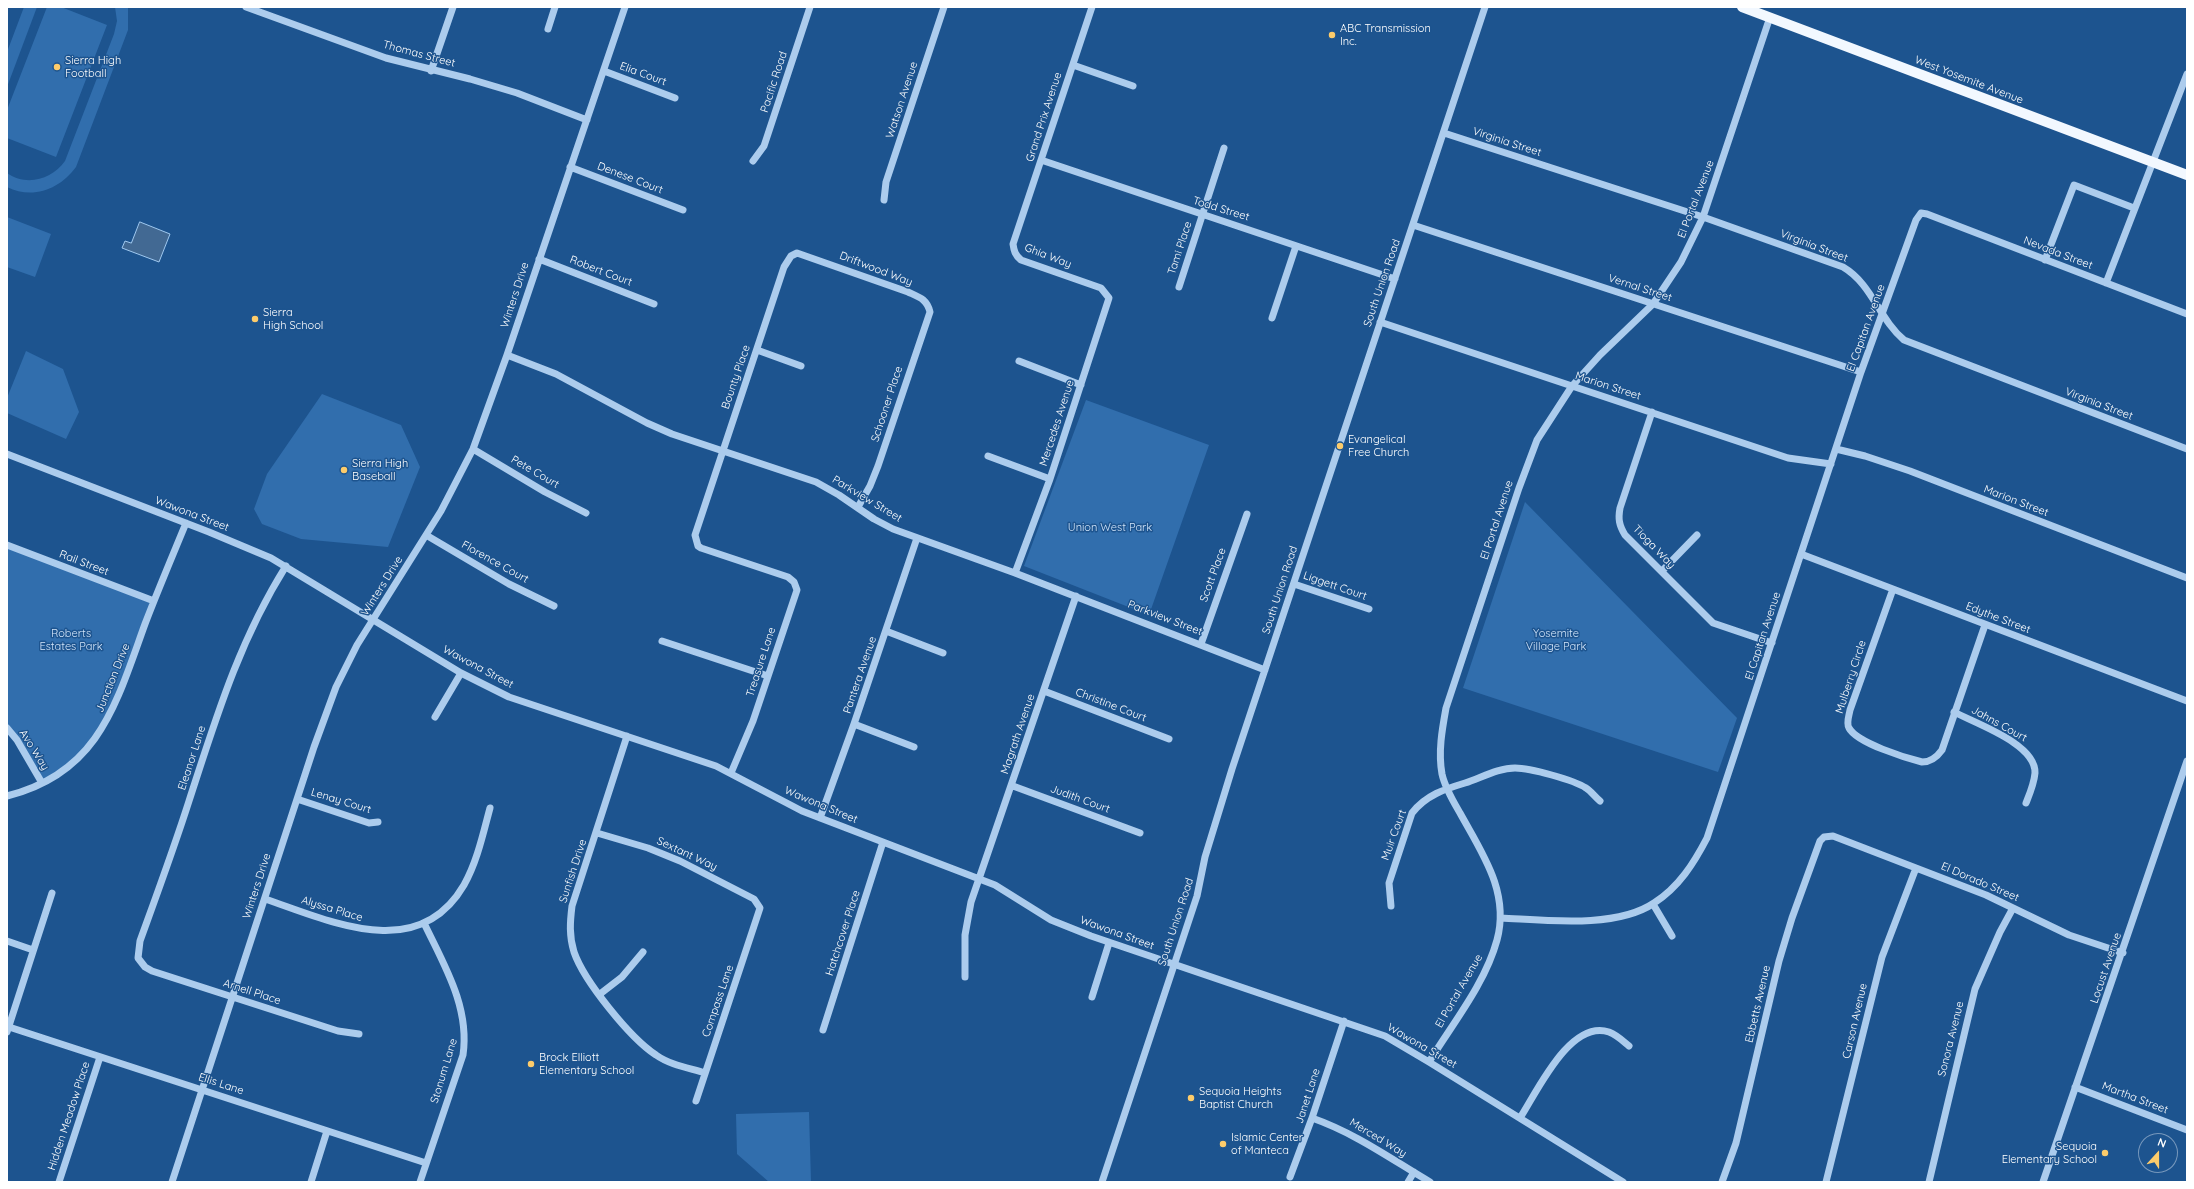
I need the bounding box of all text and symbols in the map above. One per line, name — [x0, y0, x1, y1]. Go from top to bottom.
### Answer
place label: ABC Transmission Inc. — [1340, 22, 1431, 48]
marker: ABC Transmission Inc. — [1327, 30, 1337, 40]
street label: Thomas Street — [381, 38, 457, 70]
street label: Pacific Road — [758, 50, 790, 114]
street label: West Yosemite Avenue — [1913, 53, 2025, 107]
place label: Sierra High Football — [65, 54, 121, 80]
street label: Elia Court — [618, 59, 668, 89]
street label: Watson Avenue — [883, 60, 921, 140]
marker: Sierra High Football — [52, 62, 62, 72]
street label: Grand Prix Avenue — [1023, 70, 1065, 164]
street label: Virginia Street — [1471, 125, 1543, 159]
street label: El Portal Avenue — [1675, 158, 1717, 240]
street label: Denese Court — [595, 159, 665, 197]
street label: Todd Street — [1191, 194, 1251, 224]
street label: Tami Place — [1165, 220, 1195, 276]
street label: Virginia Street — [1778, 227, 1850, 265]
street label: Nevada Street — [2022, 234, 2094, 272]
street label: South Union Road — [1361, 237, 1403, 329]
street label: Ghia Way — [1023, 241, 1073, 271]
street label: Driftwood Way — [838, 249, 914, 289]
street label: Robert Court — [568, 253, 634, 289]
street label: Winters Drive — [498, 261, 532, 329]
street label: Vernal Street — [1607, 272, 1673, 304]
street label: El Capitan Avenue — [1844, 283, 1888, 373]
place label: Sierra High School — [263, 306, 323, 332]
marker: Sierra High School — [250, 314, 260, 324]
street label: Bounty Place — [719, 343, 753, 411]
street label: Schooner Place — [869, 364, 905, 444]
street label: Marion Street — [1573, 369, 1643, 403]
street label: Mercedes Avenue — [1037, 378, 1077, 468]
street label: Virginia Street — [2063, 385, 2135, 423]
place label: Evangelical Free Church — [1348, 433, 1409, 459]
marker: Evangelical Free Church — [1335, 441, 1345, 451]
street label: Pete Court — [508, 453, 562, 491]
place label: Sierra High Baseball — [352, 457, 408, 483]
marker: Sierra High Baseball — [339, 465, 349, 475]
street label: Parkview Street — [830, 473, 904, 525]
street label: El Portal Avenue — [1478, 479, 1516, 561]
street label: Marion Street — [1982, 483, 2050, 519]
street label: Wawona Street — [153, 494, 231, 534]
park label: Union West Park — [1068, 521, 1152, 535]
street label: Tioga Way — [1630, 522, 1678, 572]
street label: Florence Court — [459, 538, 531, 586]
street label: South Union Road — [1260, 544, 1300, 636]
street label: Scott Place — [1197, 546, 1229, 604]
street label: Rail Street — [57, 548, 111, 578]
street label: Winters Drive — [358, 554, 406, 618]
street label: Liggett Court — [1301, 569, 1369, 603]
street label: El Capitan Avenue — [1743, 590, 1783, 682]
street label: Parkview Street — [1126, 598, 1204, 638]
street label: Edythe Street — [1964, 600, 2032, 636]
street label: Treasure Lane — [744, 625, 778, 699]
park label: Roberts Estates Park — [39, 627, 103, 653]
park label: Yosemite Village Park — [1526, 627, 1586, 653]
street label: Pantera Avenue — [841, 635, 879, 715]
street label: Mulberry Circle — [1833, 639, 1869, 715]
street label: Junction Drive — [93, 642, 133, 714]
street label: Wawona Street — [440, 643, 516, 691]
street label: Christine Court — [1074, 685, 1148, 725]
street label: Magrath Avenue — [998, 692, 1038, 776]
street label: Jahns Court — [1969, 703, 2029, 745]
street label: Eleanor Lane — [175, 724, 209, 792]
street label: Avo Way — [16, 727, 52, 773]
street label: Judith Court — [1048, 782, 1112, 816]
street label: Wawona Street — [782, 784, 860, 826]
street label: Lenay Court — [309, 786, 373, 816]
street label: Muir Court — [1379, 808, 1409, 862]
street label: Sextant Way — [655, 834, 719, 874]
street label: Sunfish Drive — [557, 838, 589, 904]
street label: Winters Drive — [240, 852, 274, 920]
street label: El Dorado Street — [1939, 860, 2021, 904]
street label: South Union Road — [1156, 876, 1196, 968]
street label: Hatchcover Place — [823, 888, 863, 978]
street label: Alyssa Place — [300, 893, 364, 925]
street label: Wawona Street — [1078, 913, 1156, 953]
street label: Locust Avenue — [2088, 931, 2124, 1005]
street label: El Portal Avenue — [1433, 952, 1485, 1030]
street label: Compass Lane — [699, 963, 737, 1039]
street label: Ebbetts Avenue — [1743, 964, 1773, 1044]
street label: Arnell Place — [222, 977, 282, 1007]
street label: Carson Avenue — [1840, 982, 1870, 1060]
street label: Sonora Avenue — [1935, 1000, 1967, 1078]
street label: Wawona Street — [1385, 1021, 1459, 1071]
street label: Stonum Lane — [428, 1037, 460, 1105]
place label: Brock Elliott Elementary School — [539, 1051, 634, 1077]
marker: Brock Elliott Elementary School — [526, 1059, 536, 1069]
street label: Hidden Meadow Place — [45, 1060, 93, 1172]
street label: Janet Lane — [1293, 1067, 1323, 1125]
street label: Ellis Lane — [197, 1070, 245, 1098]
street label: Martha Street — [2100, 1079, 2170, 1117]
place label: Sequoia Heights Baptist Church — [1199, 1085, 1282, 1111]
marker: Sequoia Heights Baptist Church — [1186, 1093, 1196, 1103]
street label: Merced Way — [1347, 1116, 1409, 1160]
place label: Islamic Center of Manteca — [1231, 1131, 1303, 1157]
north arrow — [2138, 1133, 2178, 1173]
text: N — [2156, 1135, 2168, 1151]
marker: Islamic Center of Manteca — [1218, 1139, 1228, 1149]
place label: Sequoia Elementary School — [2002, 1140, 2097, 1166]
marker: Sequoia Elementary School — [2100, 1148, 2110, 1158]

